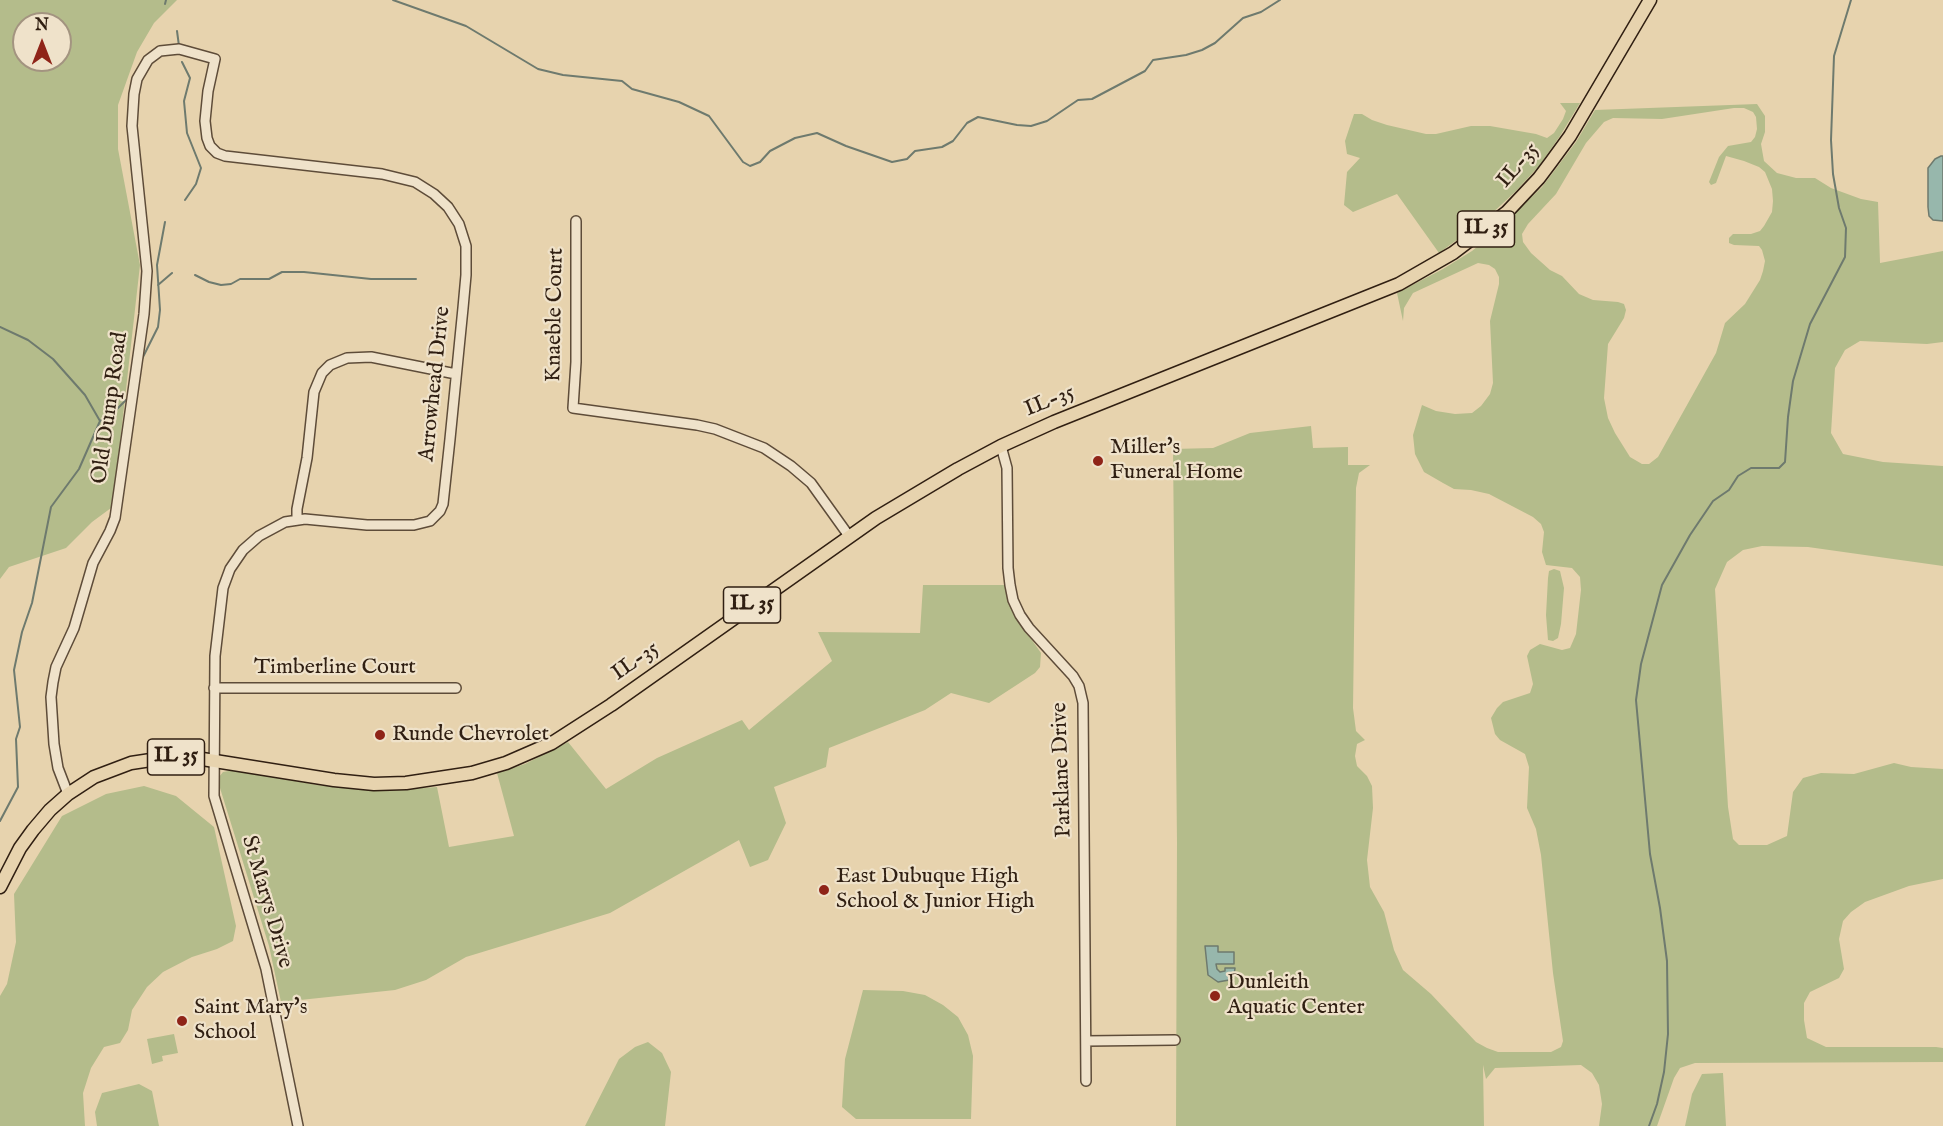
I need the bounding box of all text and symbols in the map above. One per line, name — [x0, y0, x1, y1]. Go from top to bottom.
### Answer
north arrow — [12, 12, 72, 72]
text: N — [35, 16, 49, 36]
street label: IL-35 — [1492, 138, 1546, 194]
road number: IL 35 — [1458, 211, 1514, 247]
street label: Knaeble Court — [542, 248, 570, 382]
street label: Arrowhead Drive — [415, 305, 457, 463]
street label: Old Dump Road — [87, 330, 135, 486]
street label: IL-35 — [1021, 380, 1079, 424]
place label: Miller's Funeral Home — [1110, 435, 1243, 487]
marker: Miller's Funeral Home — [1091, 454, 1105, 468]
road number: IL 35 — [724, 587, 780, 623]
street label: IL-35 — [607, 636, 665, 688]
street label: Timberline Court — [254, 655, 416, 681]
street label: Parklane Drive — [1047, 702, 1079, 838]
place label: Runde Chevrolet — [392, 722, 549, 748]
marker: Runde Chevrolet — [373, 728, 387, 742]
road number: IL 35 — [148, 739, 204, 775]
street label: St Marys Drive — [234, 833, 298, 971]
place label: East Dubuque High School & Junior High — [836, 864, 1035, 915]
marker: East Dubuque High School & Junior High — [817, 883, 831, 897]
place label: Dunleith Aquatic Center — [1227, 970, 1364, 1022]
marker: Dunleith Aquatic Center — [1208, 989, 1222, 1003]
place label: Saint Mary's School — [194, 995, 307, 1046]
marker: Saint Mary's School — [175, 1014, 189, 1028]

